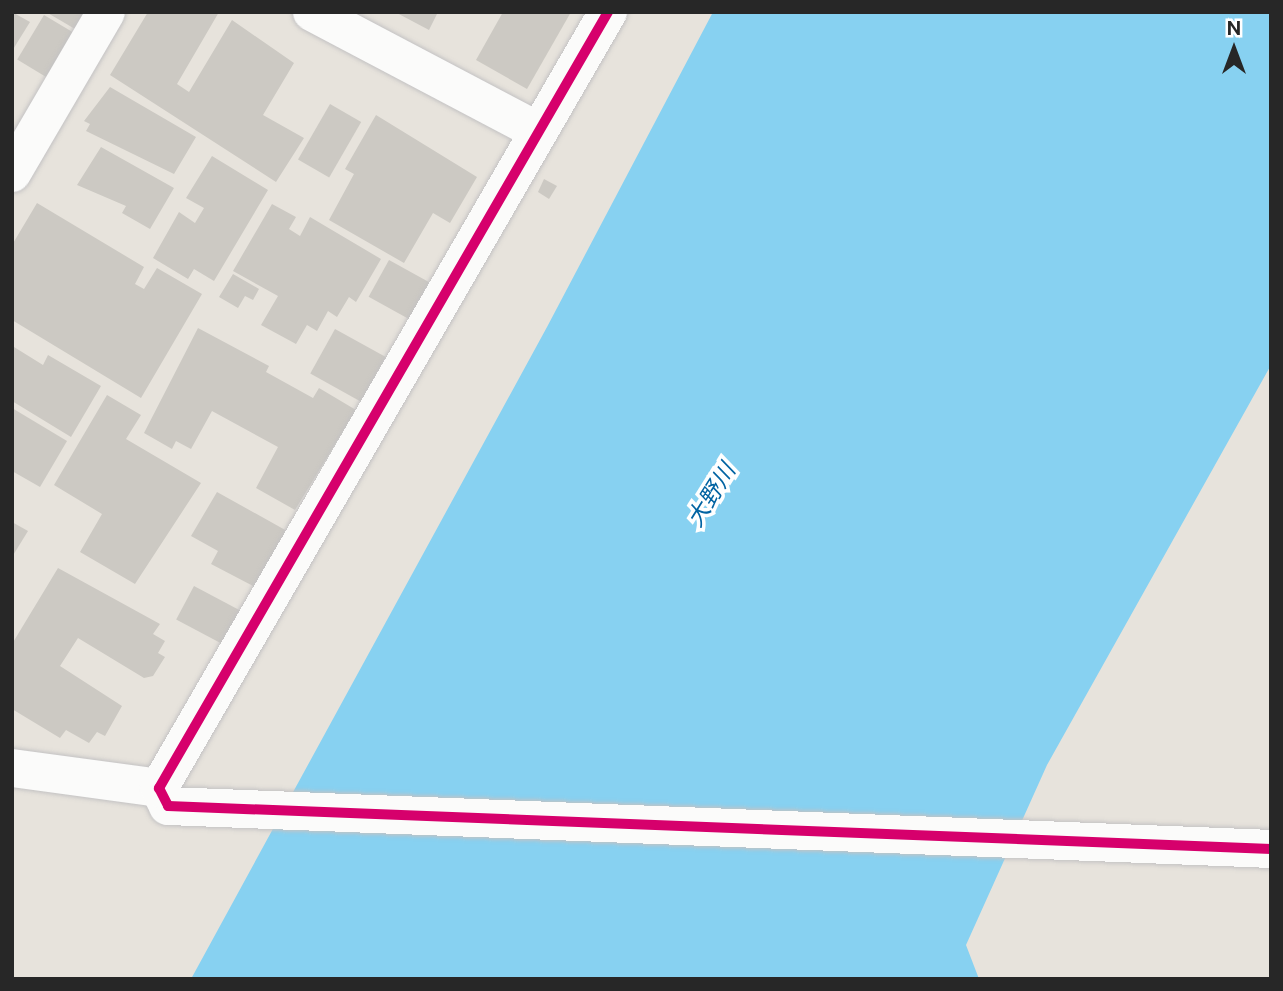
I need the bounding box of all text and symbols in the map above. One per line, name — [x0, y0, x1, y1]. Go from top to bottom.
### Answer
north arrow — [1199, 14, 1269, 84]
text: N — [1227, 17, 1241, 39]
water label: 大野川 — [681, 458, 741, 532]

